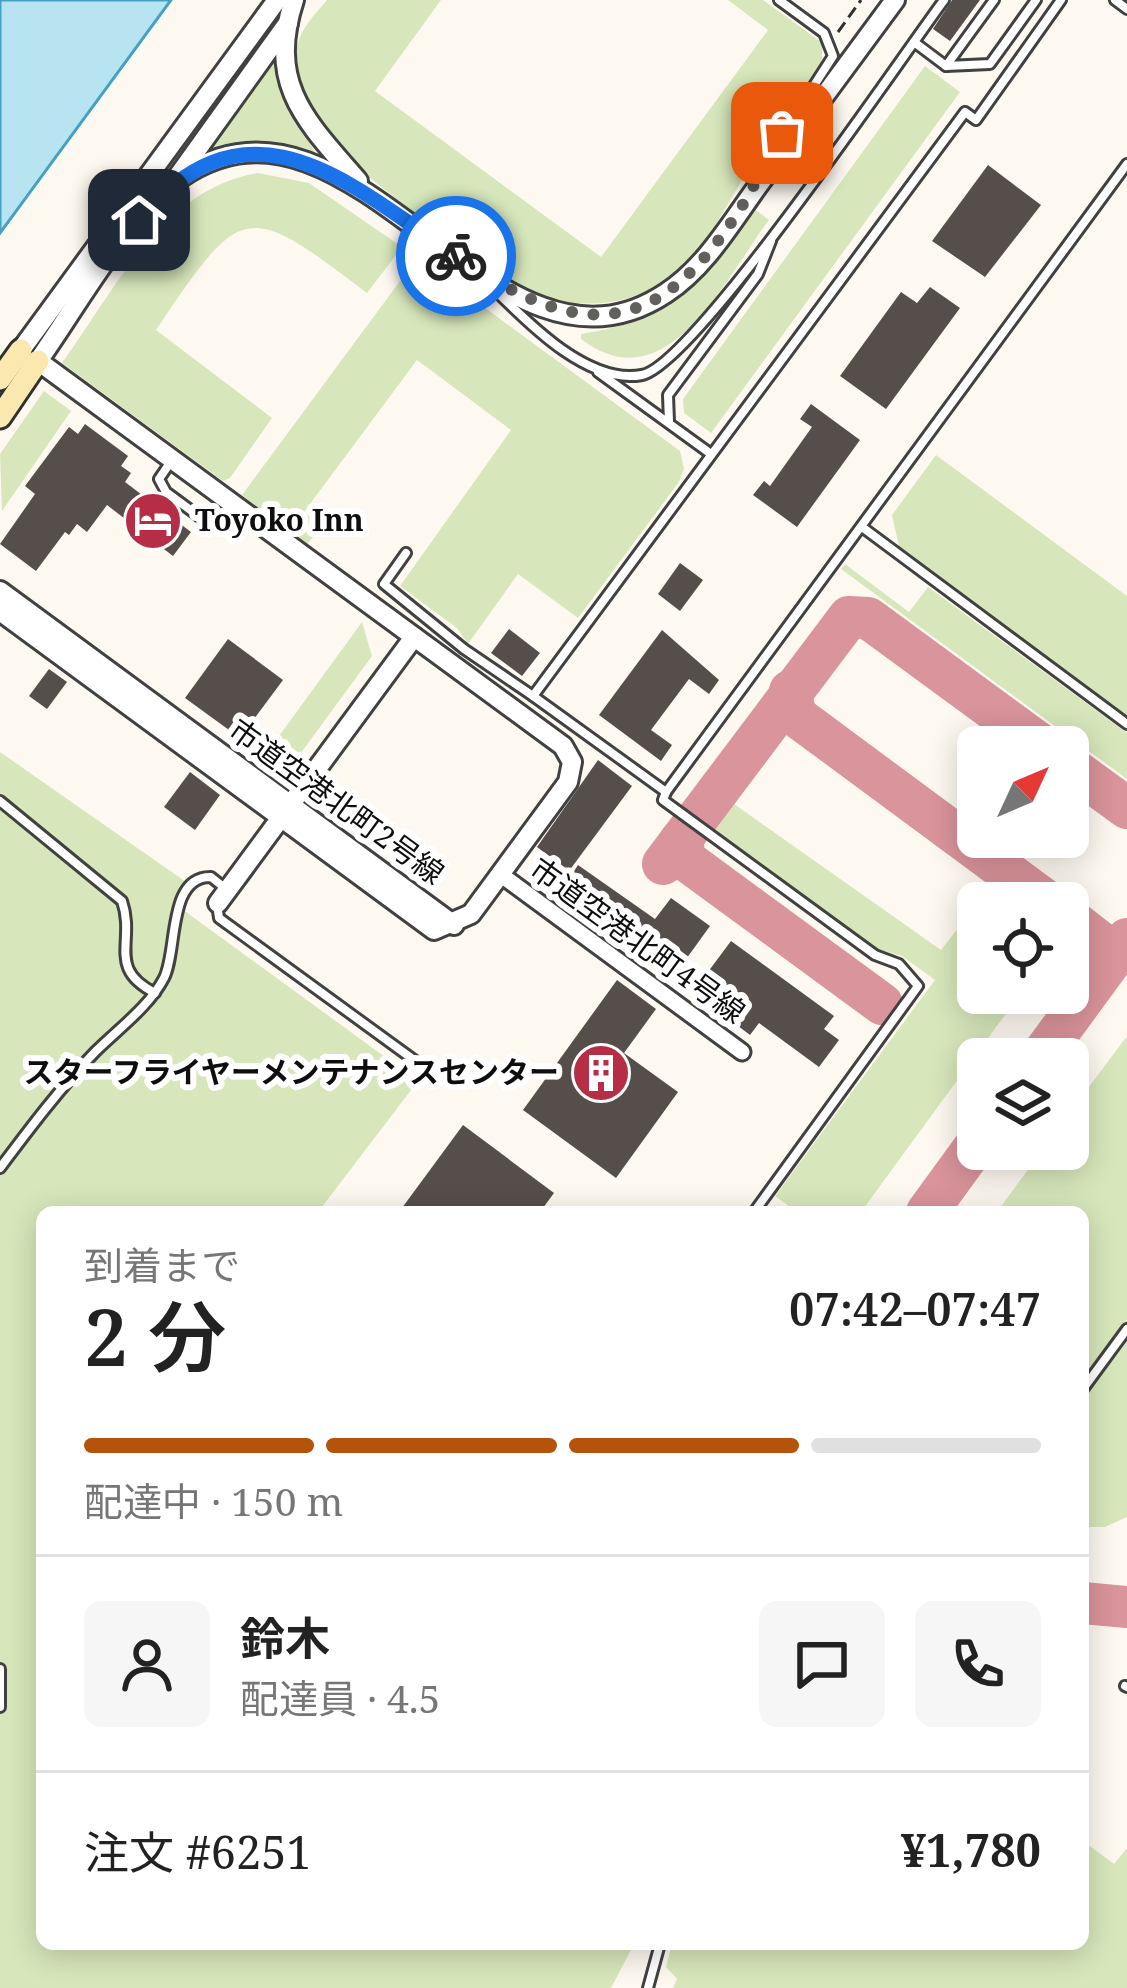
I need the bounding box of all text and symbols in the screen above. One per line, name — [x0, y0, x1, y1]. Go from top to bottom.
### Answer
pin — [731, 82, 833, 184]
icon: bag — [749, 100, 815, 166]
pin — [88, 169, 190, 271]
icon: home — [106, 187, 172, 253]
courier — [396, 196, 516, 316]
icon: bike — [423, 223, 489, 289]
hotel icon: Toyoko Inn — [122, 490, 184, 552]
place label: Toyoko Inn — [195, 499, 364, 540]
street label: 市道空港北町2号線 — [221, 709, 453, 893]
north arrow — [957, 726, 1089, 858]
map controls — [957, 726, 1089, 1170]
street label: 市道空港北町4号線 — [522, 848, 754, 1032]
button: locate — [957, 882, 1089, 1014]
button: layers — [957, 1038, 1089, 1170]
building icon: スターフライヤーメンテナンスセンター — [570, 1042, 632, 1104]
place label: スターフライヤーメンテナンスセンター — [24, 1051, 559, 1092]
text: 到着まで — [84, 1238, 240, 1291]
text: 07:42–07:47 — [789, 1278, 1041, 1339]
text: 2 分 — [84, 1283, 226, 1389]
text: 配達中 · 150 m — [84, 1474, 343, 1527]
button: person — [84, 1601, 210, 1727]
button: chat — [759, 1601, 885, 1727]
button: phone — [915, 1601, 1041, 1727]
text: 鈴木 — [240, 1607, 330, 1668]
text: 配達員 · 4.5 — [240, 1671, 440, 1724]
text: ¥1,780 — [901, 1819, 1041, 1880]
text: 注文 #6251 — [84, 1821, 311, 1882]

